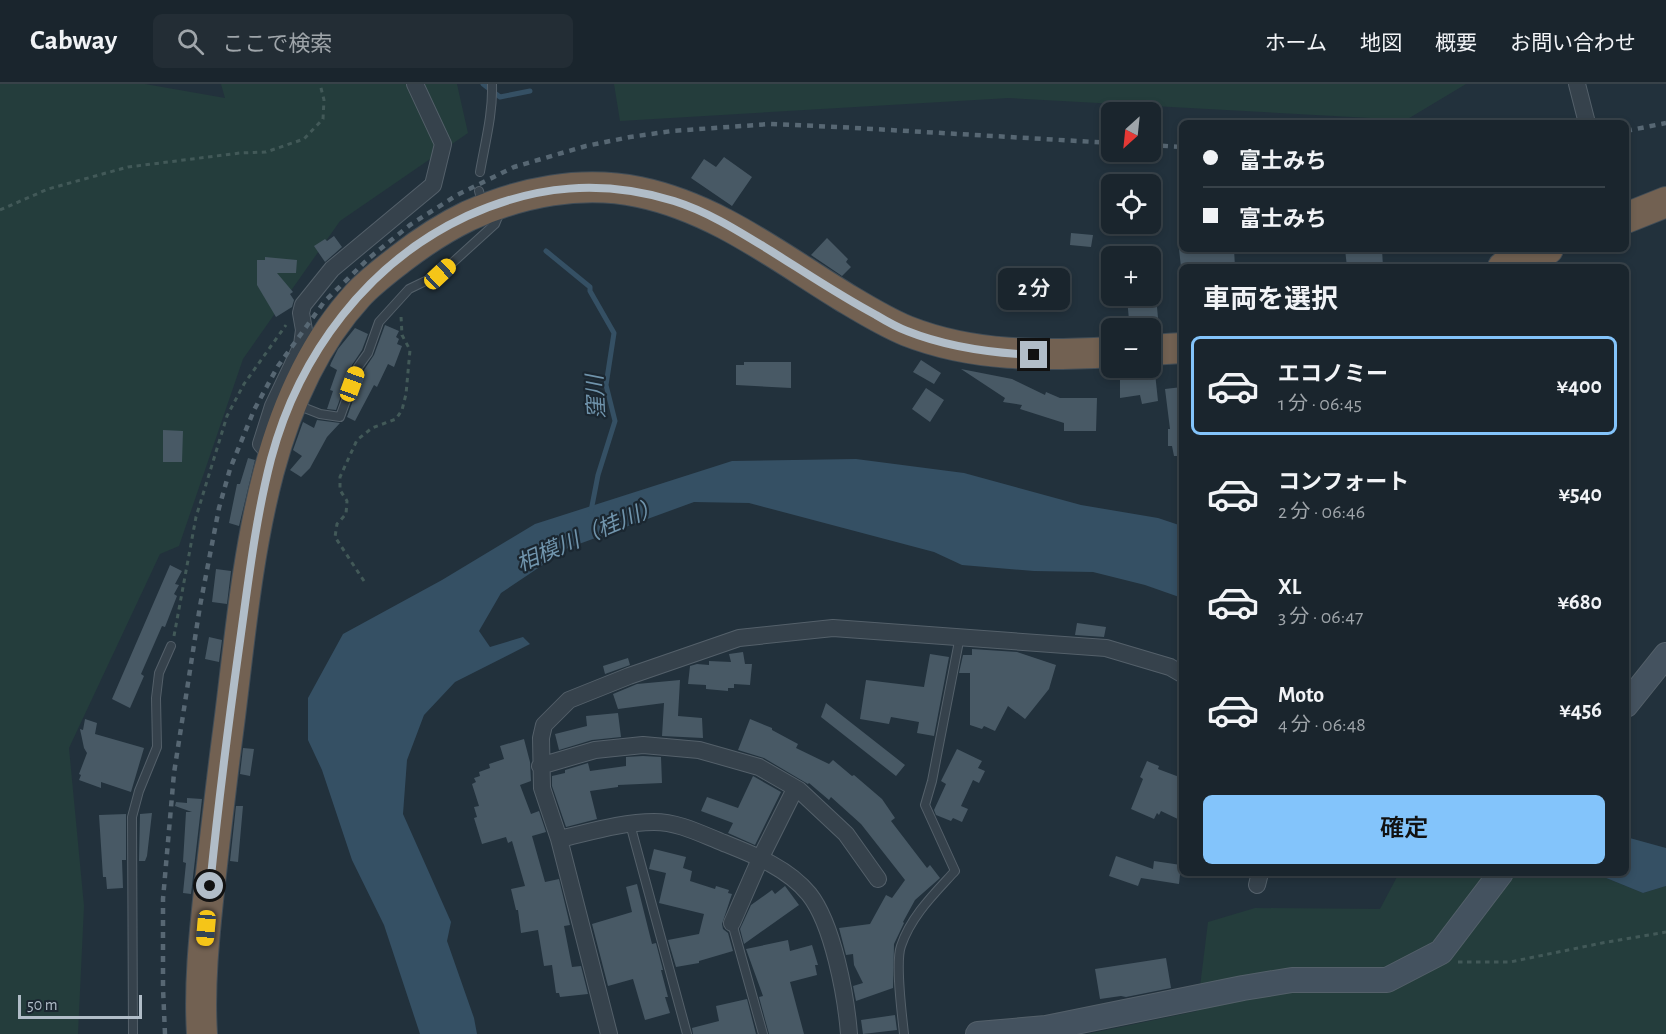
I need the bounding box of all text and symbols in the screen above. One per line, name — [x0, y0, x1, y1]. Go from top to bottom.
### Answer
search box — [153, 14, 573, 68]
icon: search — [174, 25, 207, 58]
text: Cabway — [30, 27, 117, 55]
text: ここで検索 — [222, 33, 332, 55]
text: ホーム — [1265, 33, 1327, 54]
text: 地図 — [1360, 33, 1402, 54]
text: 概要 — [1435, 33, 1477, 54]
text: お問い合わせ — [1510, 33, 1636, 54]
north arrow — [1101, 102, 1161, 162]
map controls — [1101, 102, 1161, 378]
text: 富士みち — [1239, 150, 1327, 172]
button: locate — [1101, 174, 1161, 234]
text: 富士みち — [1239, 208, 1327, 230]
button: + — [1101, 246, 1161, 306]
car — [421, 255, 459, 293]
callout: 2 分 — [998, 268, 1070, 310]
text: 2 分 — [1018, 279, 1050, 299]
text: 車両を選択 — [1203, 286, 1338, 313]
button: − — [1101, 318, 1161, 378]
route end — [1020, 341, 1047, 368]
icon: car — [1206, 359, 1260, 413]
text: エコノミー — [1278, 363, 1388, 385]
car — [337, 364, 367, 404]
water label: 窪川 — [583, 372, 608, 420]
text: ¥400 — [1556, 375, 1602, 397]
text: 1 分 · 06:45 — [1278, 394, 1362, 414]
icon: car — [1206, 467, 1260, 521]
text: コンフォート — [1278, 471, 1409, 493]
text: ¥540 — [1558, 483, 1602, 505]
water label: 相模川（桂川） — [513, 494, 664, 575]
text: 2 分 · 06:46 — [1278, 502, 1365, 522]
icon: car — [1206, 575, 1260, 629]
text: XL — [1278, 576, 1301, 598]
text: ¥680 — [1557, 591, 1602, 613]
text: 3 分 · 06:47 — [1278, 607, 1363, 627]
icon: car — [1206, 683, 1260, 737]
text: Moto — [1278, 684, 1324, 706]
text: ¥456 — [1559, 699, 1602, 721]
text: 4 分 · 06:48 — [1278, 715, 1366, 735]
button: 確定 — [1203, 795, 1605, 864]
route start — [196, 872, 223, 899]
car — [195, 909, 217, 947]
scale bar — [18, 992, 142, 1020]
text: 50 m — [27, 997, 58, 1013]

